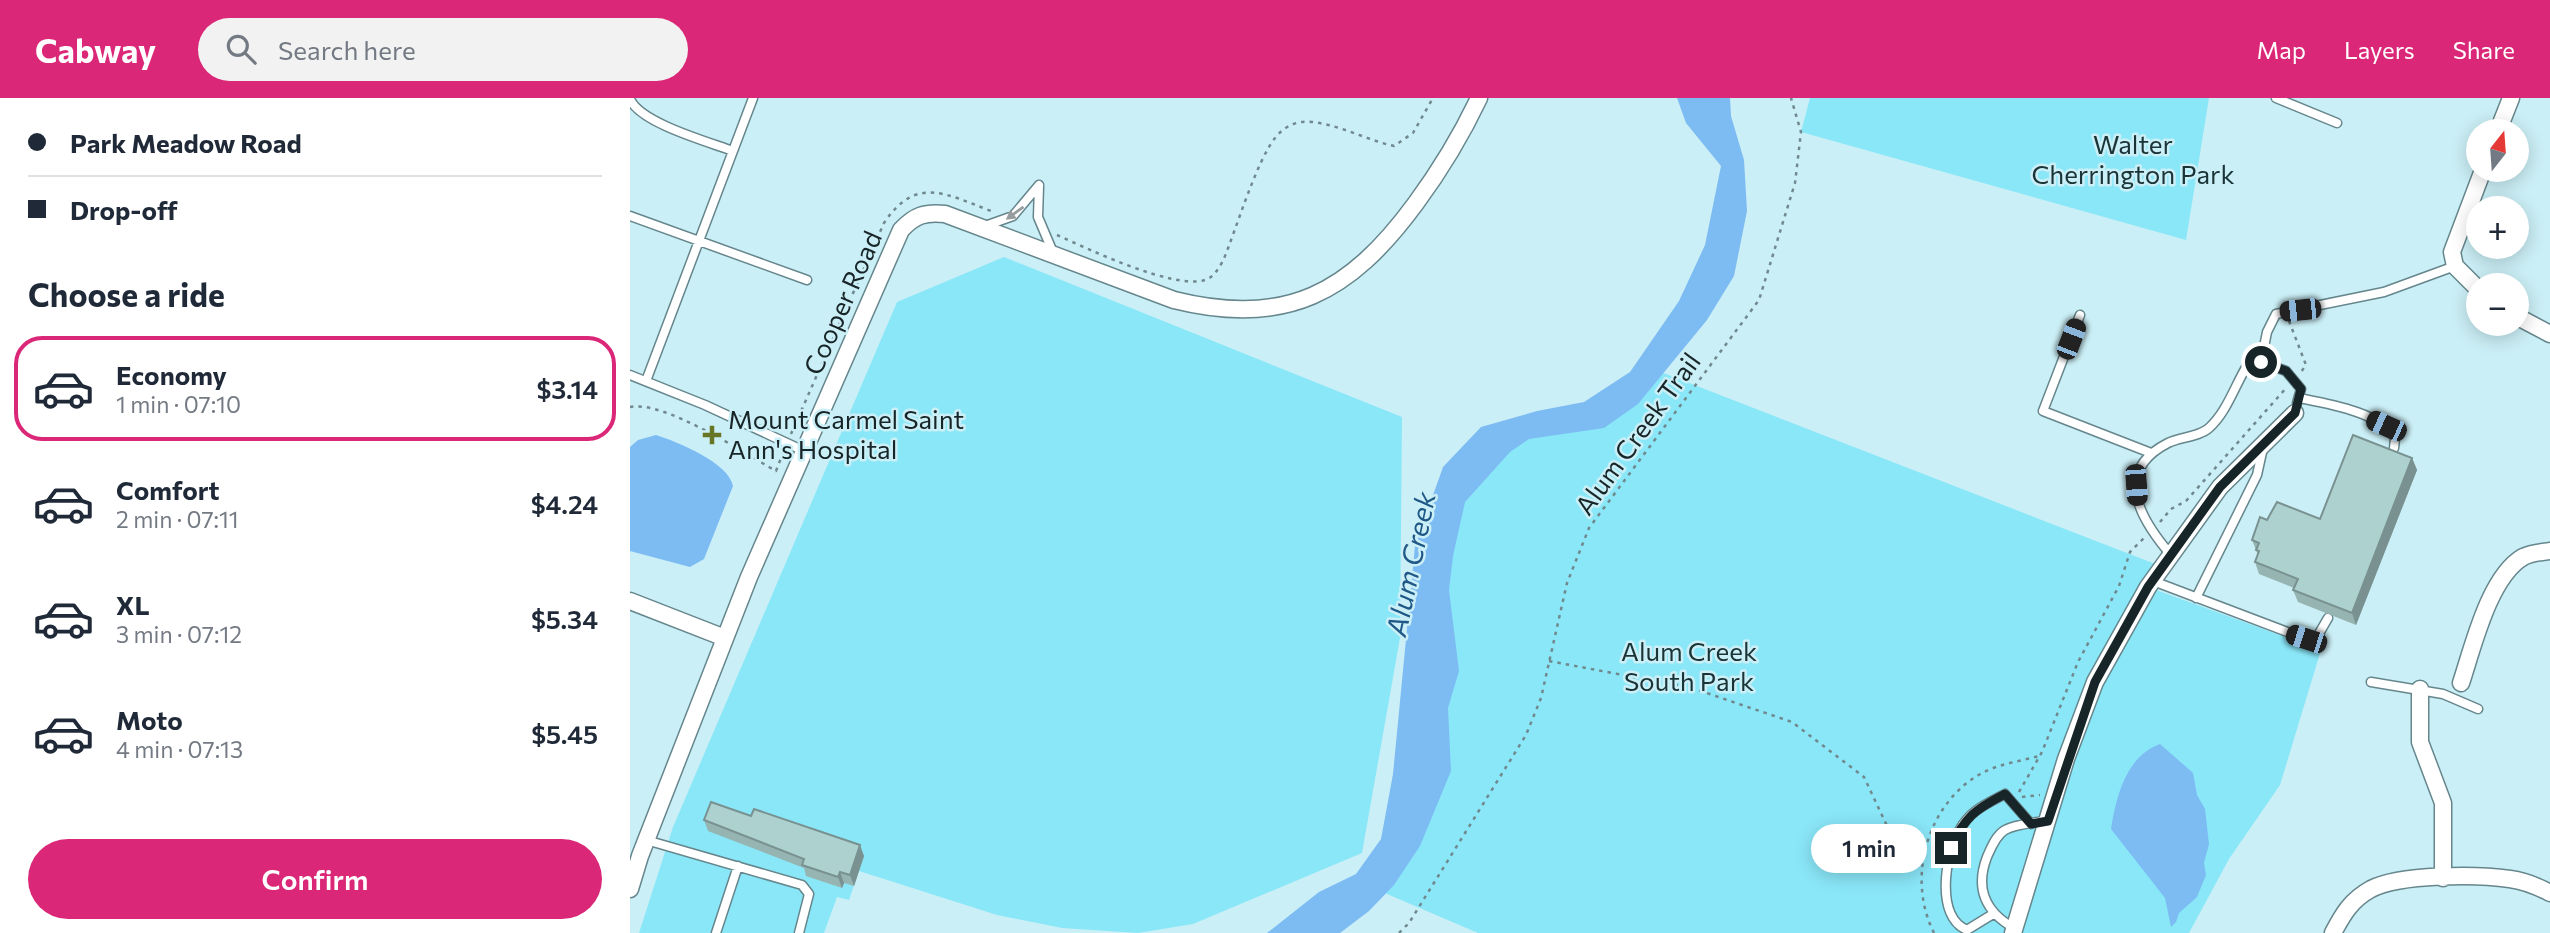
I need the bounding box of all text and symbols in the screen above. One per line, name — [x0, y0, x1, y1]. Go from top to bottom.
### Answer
search box — [198, 18, 688, 81]
text: Cabway — [35, 29, 156, 70]
icon: search — [222, 30, 260, 68]
text: Search here — [278, 34, 416, 65]
text: Map — [2257, 35, 2306, 64]
text: Layers — [2344, 35, 2415, 64]
text: Share — [2453, 35, 2515, 64]
north arrow — [2466, 119, 2529, 182]
map controls — [2466, 119, 2529, 336]
text: Park Meadow Road — [70, 127, 302, 158]
park label: Walter Cherrington Park — [2031, 128, 2235, 189]
text: Drop-off — [70, 194, 177, 225]
button: + — [2466, 196, 2529, 259]
one-way arrow — [1005, 206, 1024, 220]
street label: Cooper Road — [796, 226, 887, 379]
button: − — [2466, 273, 2529, 336]
text: Choose a ride — [28, 274, 225, 314]
car — [2279, 297, 2322, 323]
car — [2054, 316, 2089, 362]
street label: Alum Creek Trail — [1568, 346, 1706, 520]
route start — [2245, 346, 2277, 378]
icon: car — [32, 357, 95, 420]
text: Economy — [116, 359, 227, 390]
text: $3.14 — [536, 373, 598, 404]
text: 1 min · 07:10 — [116, 390, 241, 418]
place label: Mount Carmel Saint Ann's Hospital — [728, 403, 964, 464]
car — [2363, 408, 2410, 444]
marker: Mount Carmel Saint Ann's Hospital — [702, 425, 722, 445]
car — [2125, 463, 2148, 507]
icon: car — [32, 472, 95, 535]
text: Comfort — [116, 474, 219, 505]
text: $4.24 — [531, 488, 598, 519]
water label: Alum Creek — [1378, 488, 1442, 640]
text: 2 min · 07:11 — [116, 505, 239, 533]
icon: car — [32, 587, 95, 650]
text: XL — [116, 589, 150, 620]
text: $5.34 — [531, 603, 598, 634]
text: 3 min · 07:12 — [116, 620, 242, 648]
car — [2283, 623, 2330, 655]
park label: Alum Creek South Park — [1621, 635, 1757, 696]
icon: car — [32, 702, 95, 765]
text: Moto — [116, 704, 183, 735]
text: $5.45 — [531, 718, 598, 749]
text: 4 min · 07:13 — [116, 735, 243, 763]
callout: 1 min — [1811, 824, 1926, 872]
route end — [1935, 832, 1967, 864]
text: 1 min — [1842, 834, 1896, 862]
button: Confirm — [28, 839, 602, 919]

